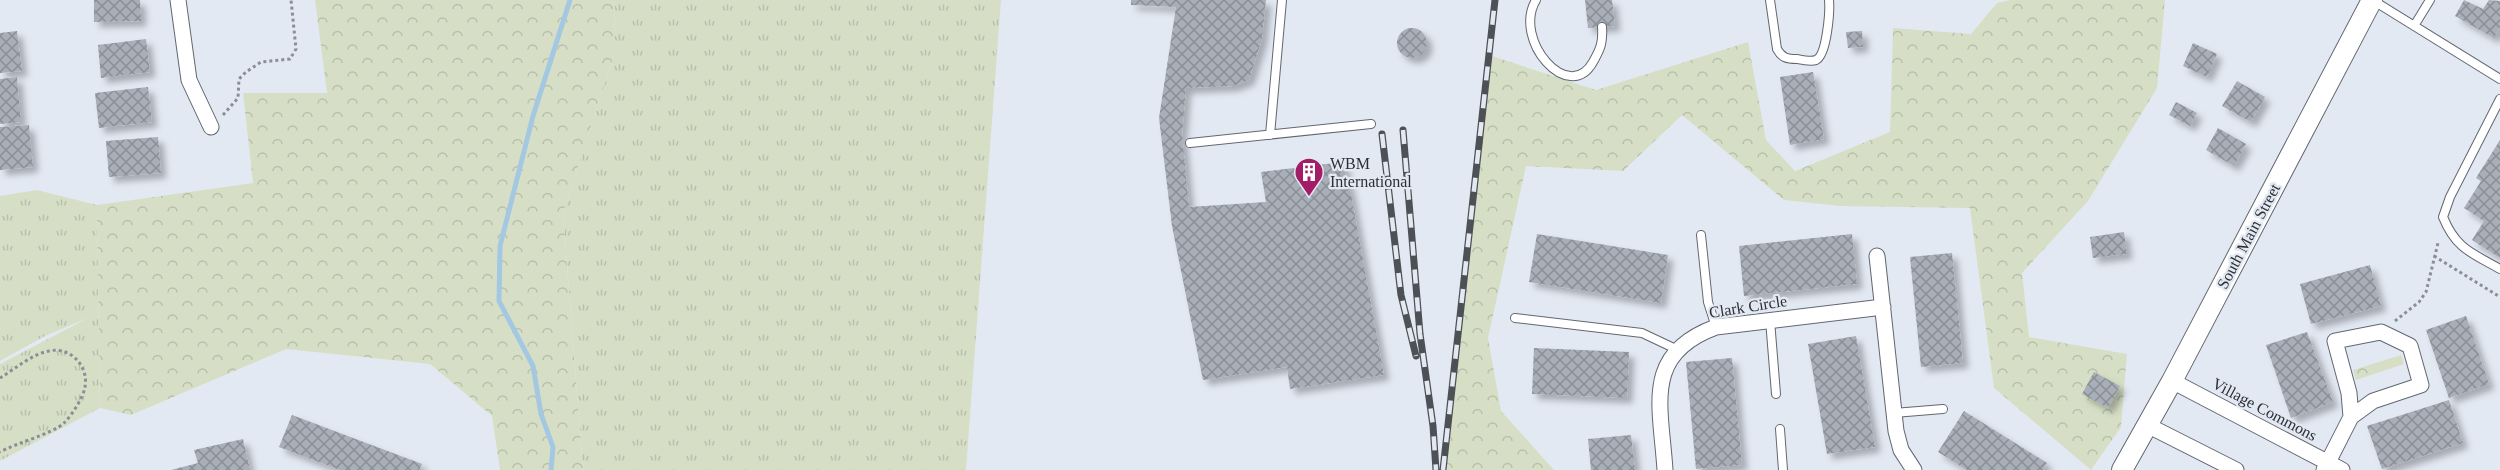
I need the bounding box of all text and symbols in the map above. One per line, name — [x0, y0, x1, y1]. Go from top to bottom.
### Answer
place label: WBM International — [1330, 155, 1412, 190]
building icon: WBM International — [1293, 156, 1325, 198]
street label: South Main Street — [2214, 180, 2284, 292]
street label: Clark Circle — [1708, 292, 1788, 321]
street label: Village Commons — [2209, 375, 2320, 445]

